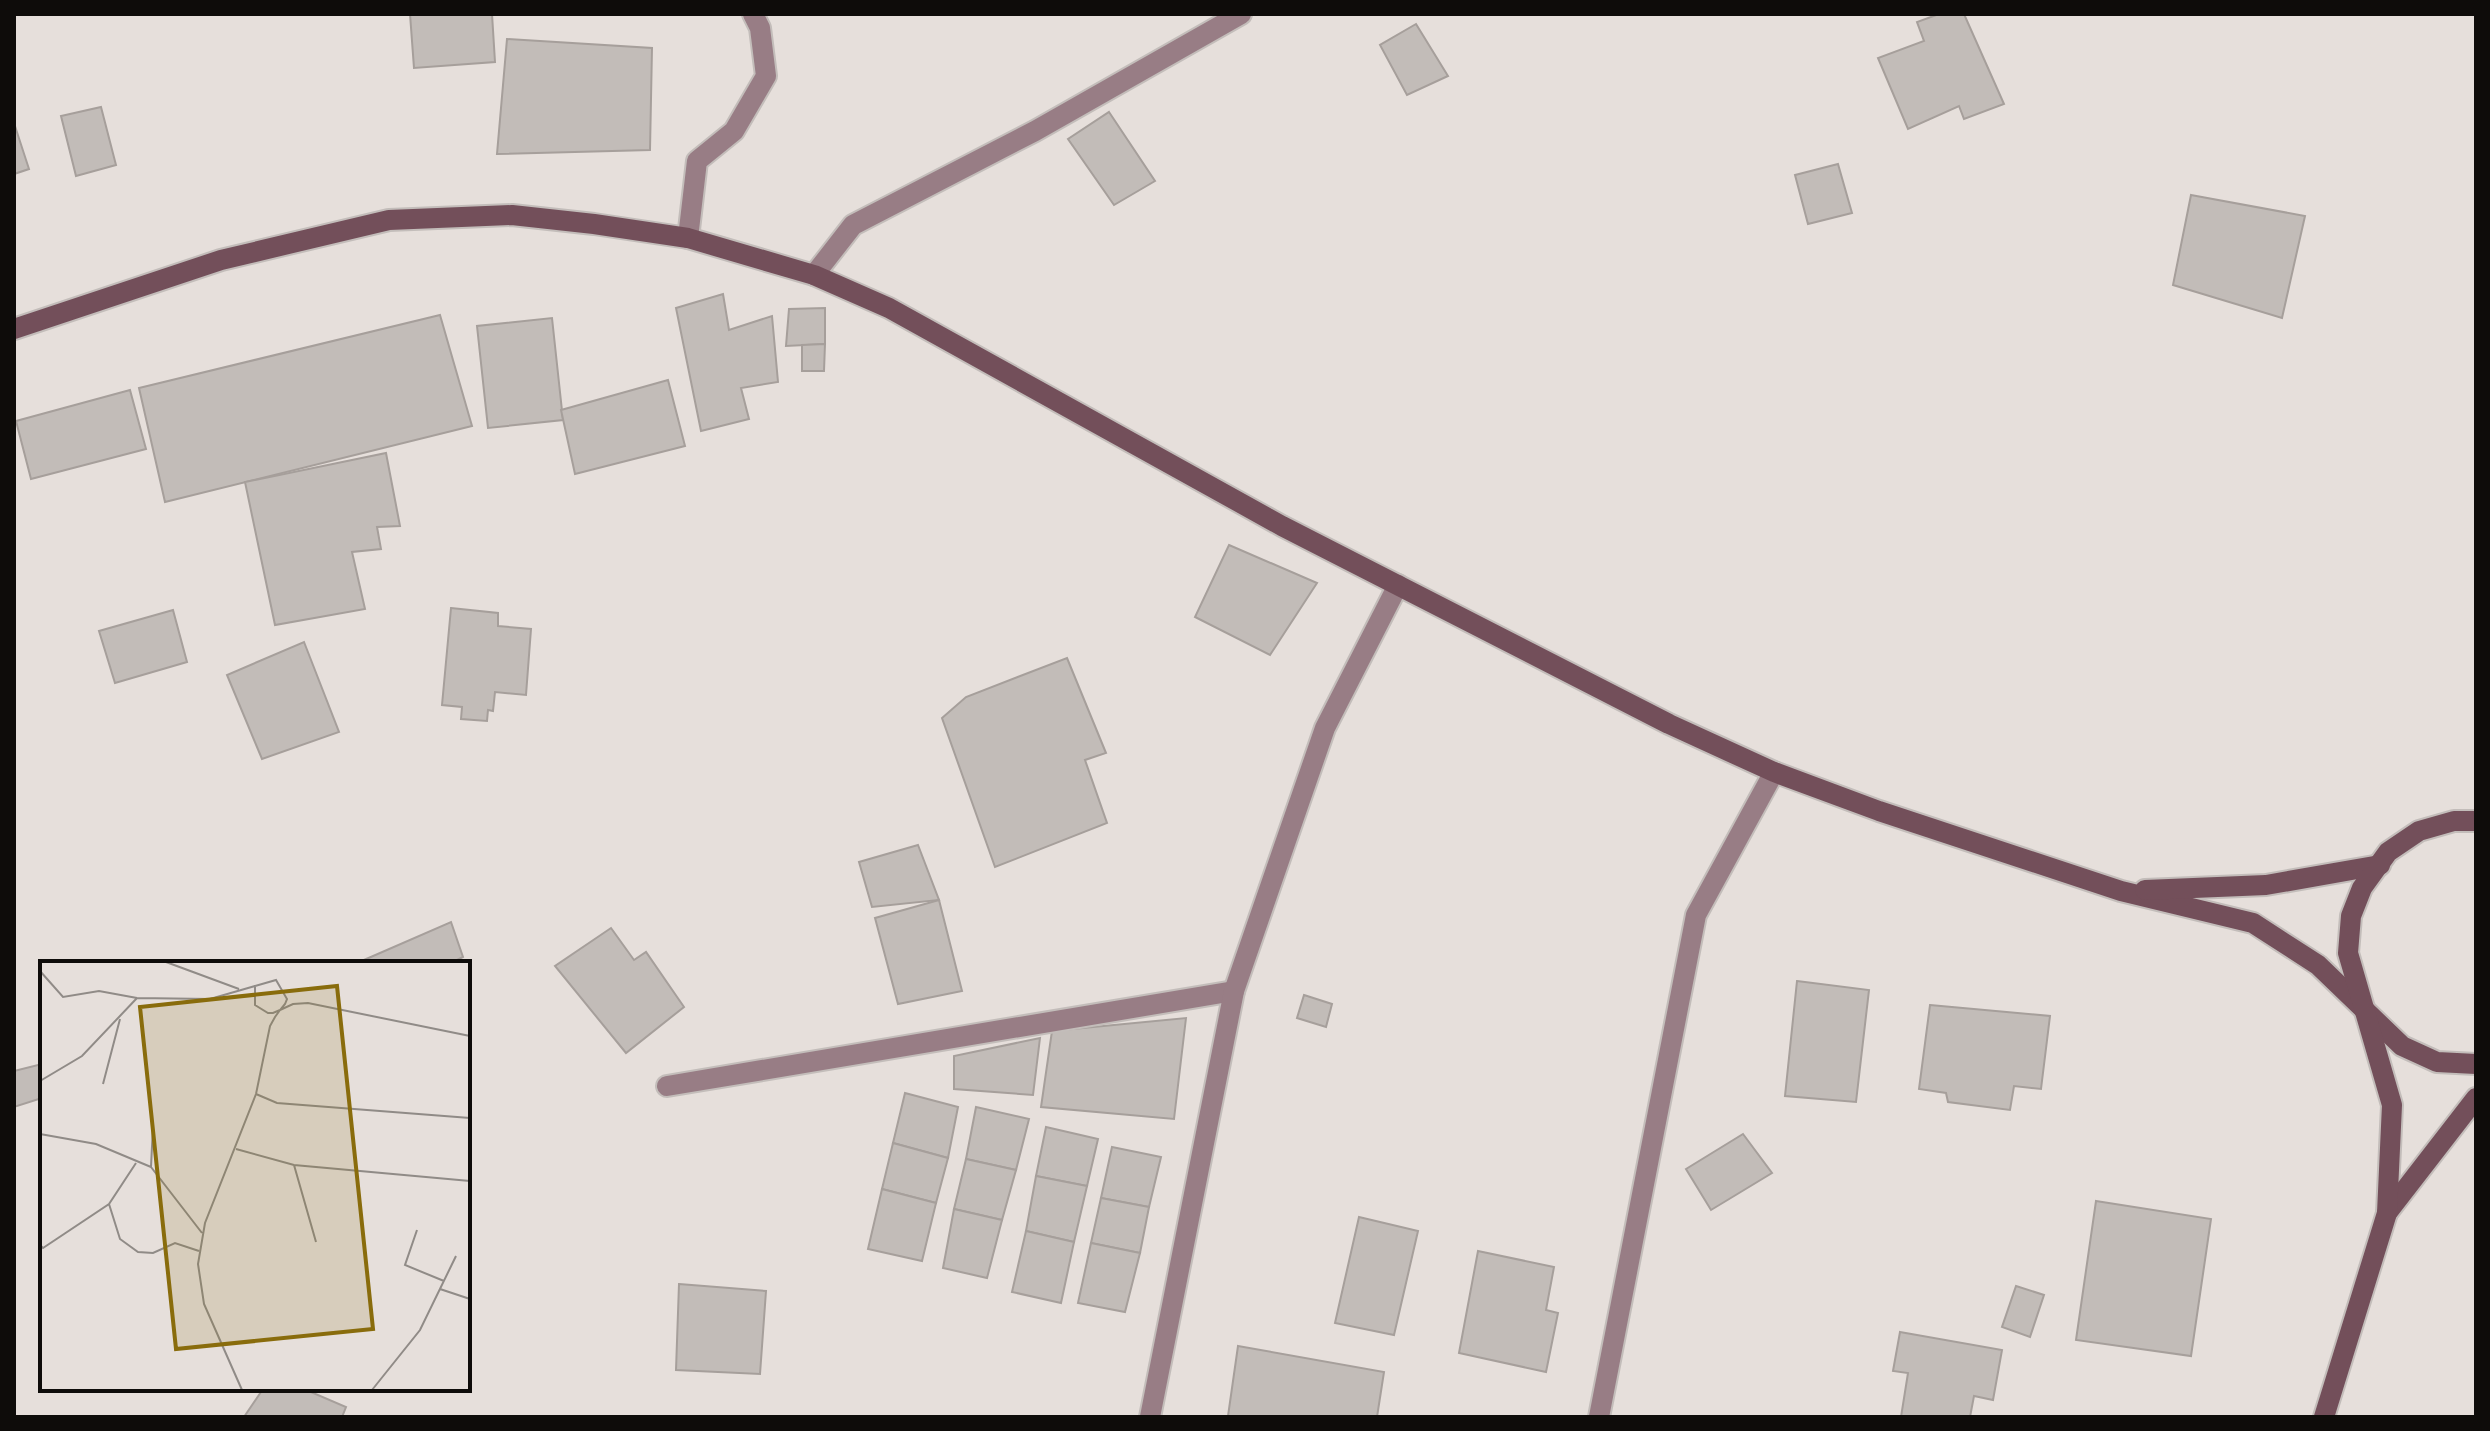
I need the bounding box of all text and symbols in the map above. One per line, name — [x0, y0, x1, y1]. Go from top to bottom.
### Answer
inset map — [40, 961, 470, 1391]

